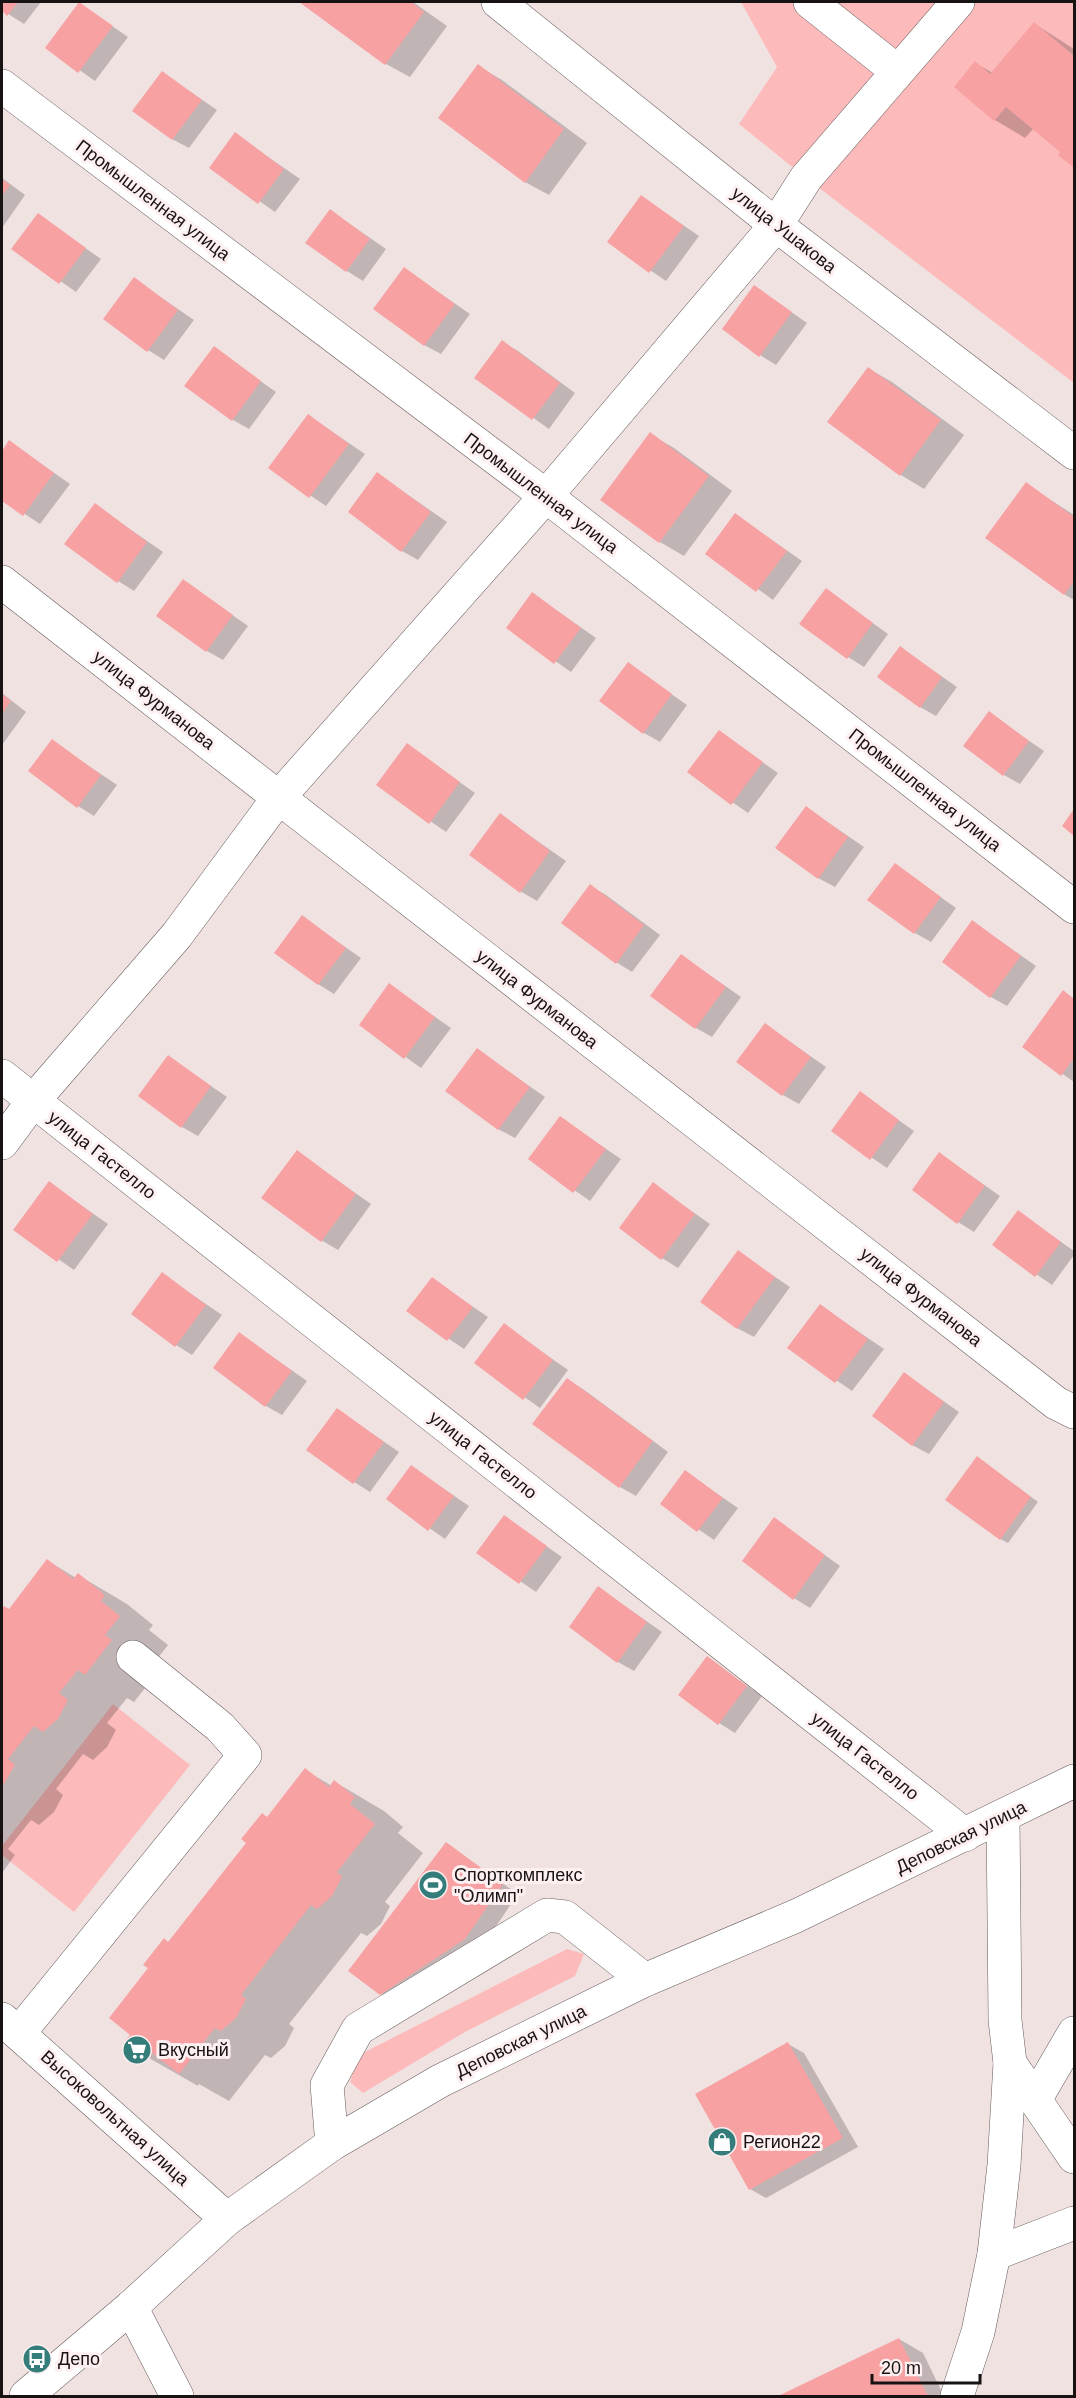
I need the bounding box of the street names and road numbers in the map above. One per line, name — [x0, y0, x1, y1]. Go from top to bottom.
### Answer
street label: Промышленная улица — [72, 136, 235, 265]
street label: улица Ушакова — [728, 183, 841, 278]
street label: Промышленная улица — [460, 429, 623, 558]
street label: улица Фурманова — [89, 646, 220, 754]
street label: Промышленная улица — [845, 724, 1006, 856]
street label: улица Фурманова — [472, 945, 603, 1053]
street label: улица Гастелло — [44, 1107, 160, 1203]
street label: улица Фурманова — [856, 1243, 987, 1351]
street label: улица Гастелло — [425, 1407, 541, 1503]
street label: улица Гастелло — [807, 1708, 923, 1804]
street label: Деповская улица — [892, 1796, 1030, 1877]
street label: Деповская улица — [452, 2000, 590, 2081]
street label: Высоковольтная улица — [37, 2046, 194, 2190]

